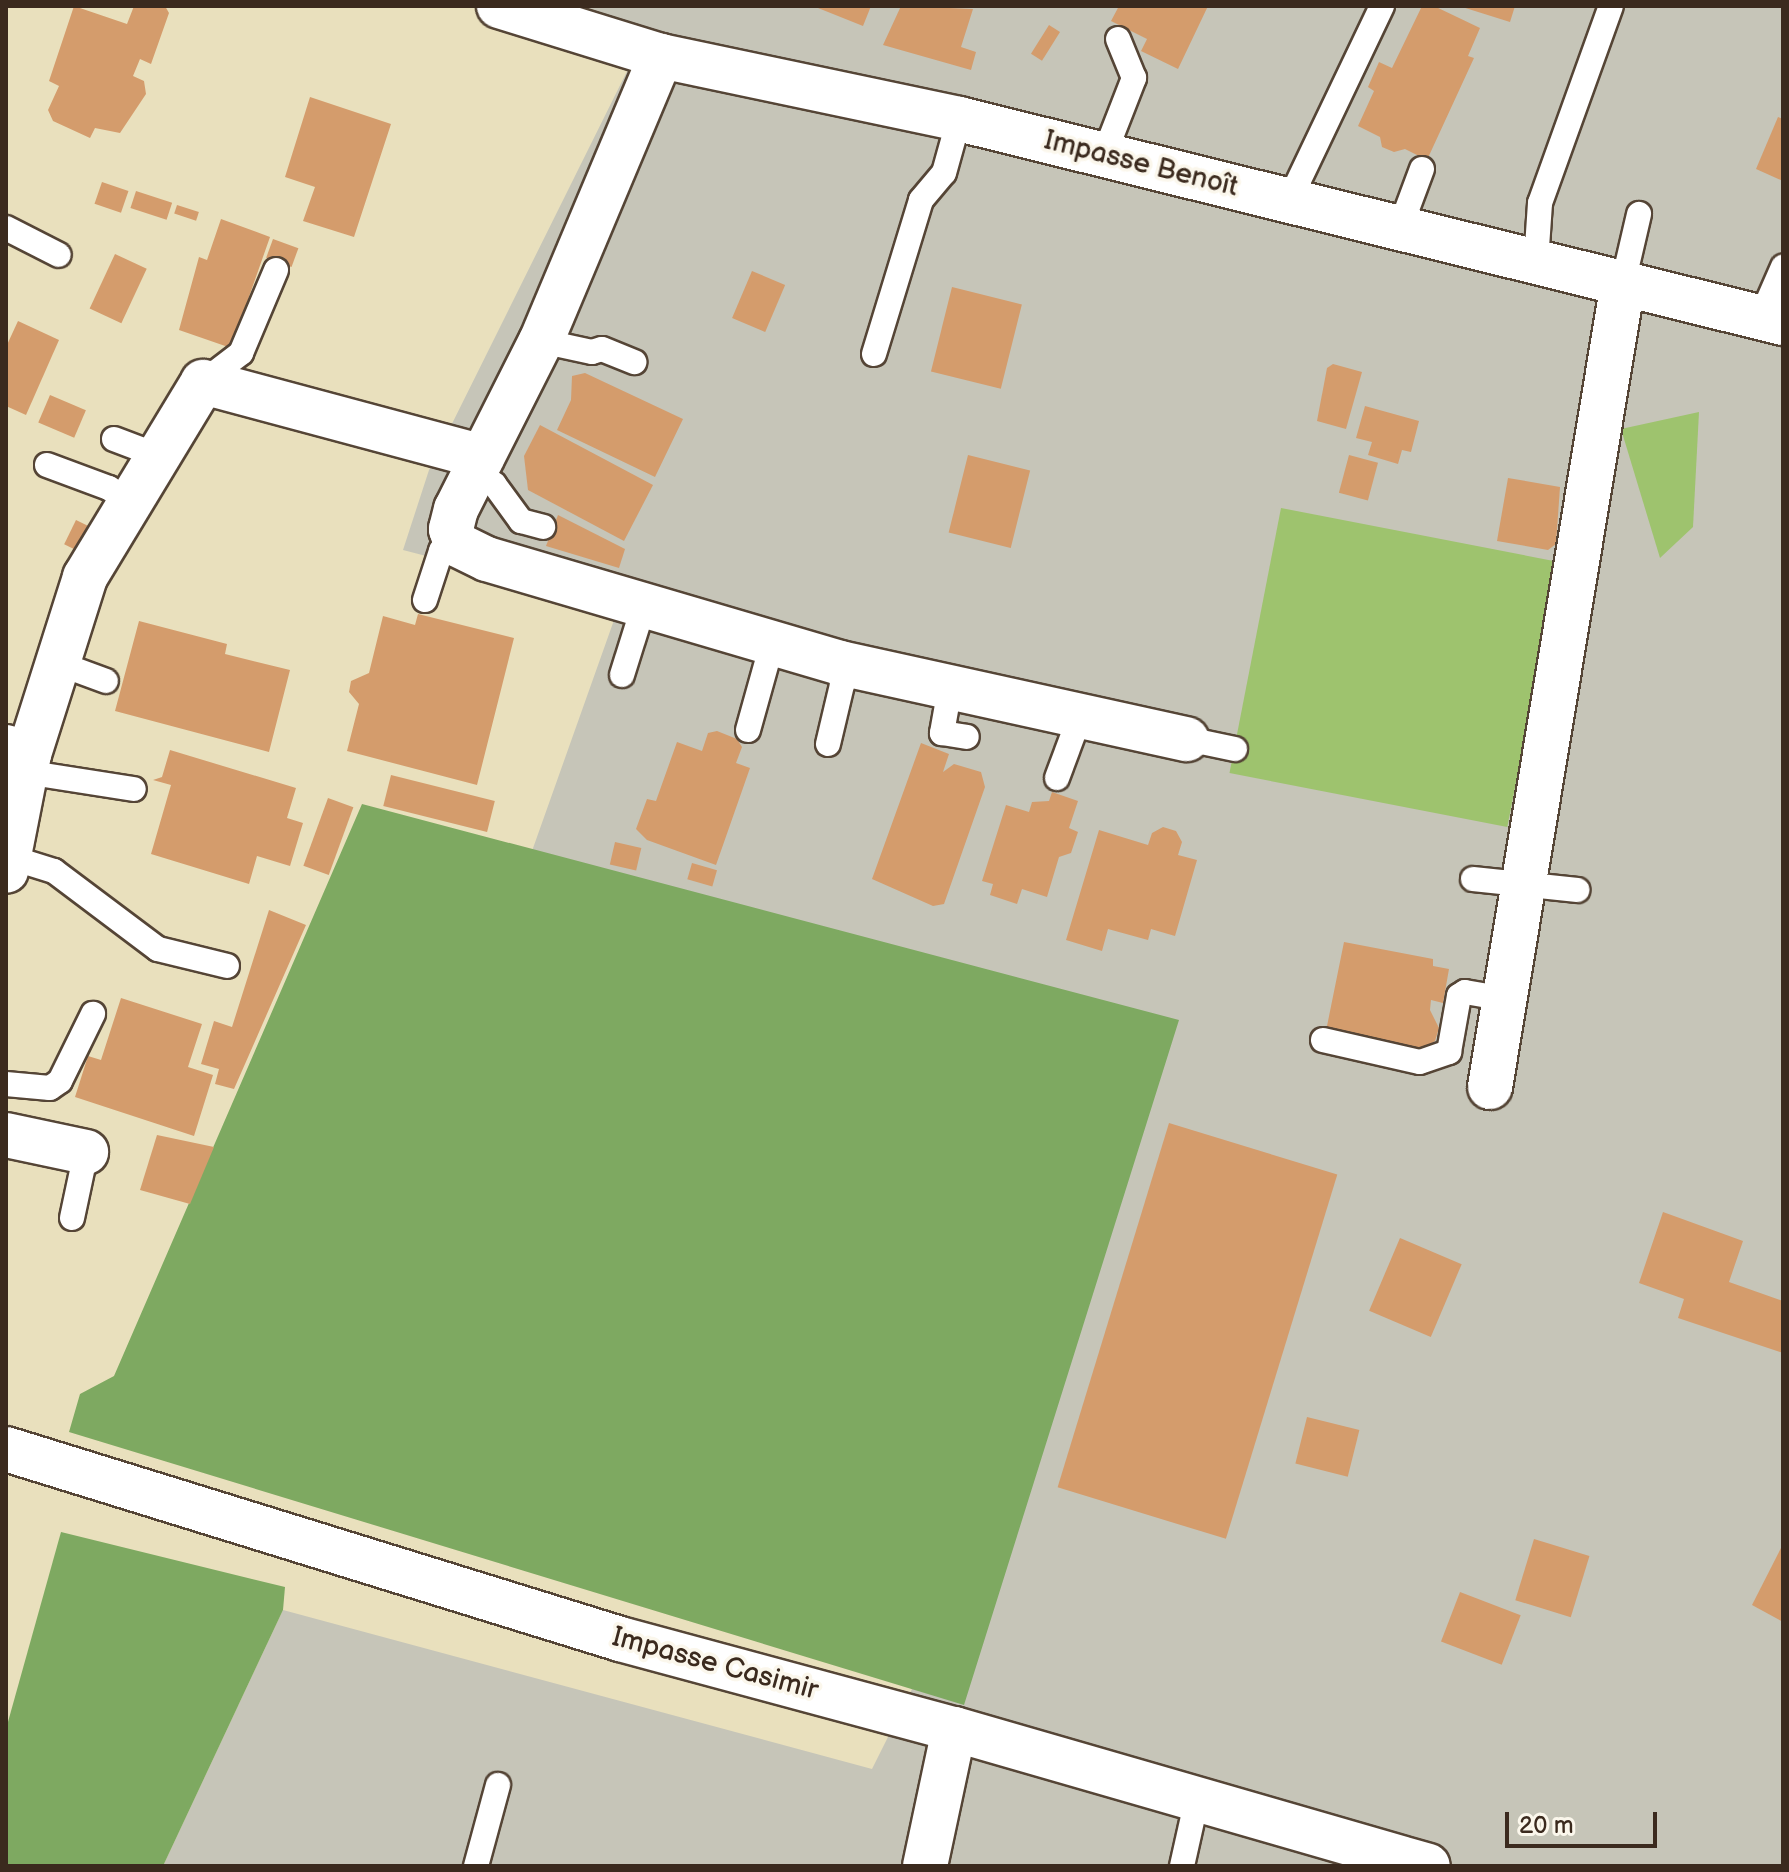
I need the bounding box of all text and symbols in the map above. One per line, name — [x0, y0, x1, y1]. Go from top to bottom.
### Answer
street label: Impasse Benoît — [1041, 124, 1241, 204]
street label: Impasse Casimir — [608, 1620, 822, 1708]
scale bar — [1509, 1796, 1661, 1846]
text: 20 m — [1519, 1811, 1574, 1840]

